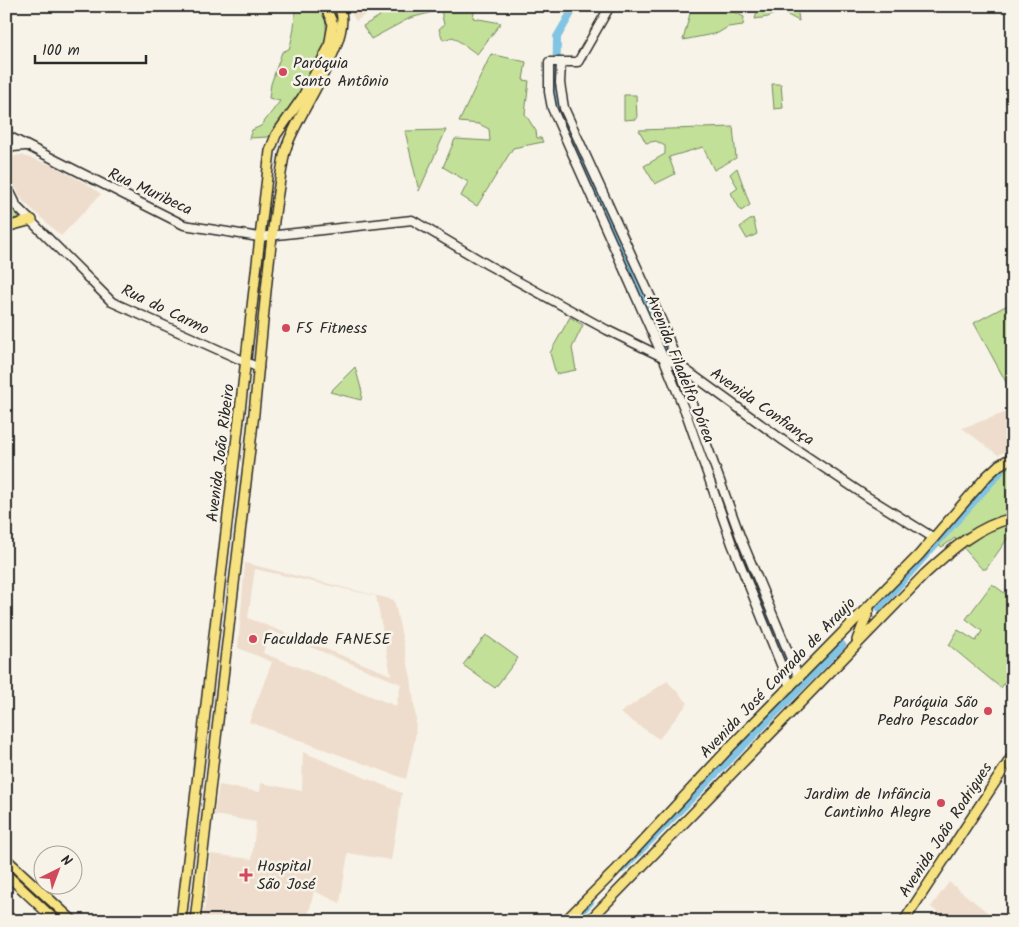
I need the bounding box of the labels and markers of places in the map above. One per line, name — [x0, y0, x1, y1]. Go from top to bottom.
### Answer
place label: Paróquia Santo Antônio — [293, 51, 389, 94]
marker: Paróquia Santo Antônio — [277, 66, 289, 78]
place label: F5 Fitness — [296, 316, 367, 341]
marker: F5 Fitness — [280, 322, 292, 334]
place label: Faculdade FANESE — [263, 627, 391, 652]
marker: Faculdade FANESE — [247, 633, 259, 645]
place label: Paróquia São Pedro Pescador — [877, 690, 980, 733]
marker: Paróquia São Pedro Pescador — [982, 705, 994, 717]
place label: Jardim de Infãncia Cantinho Alegre — [804, 782, 931, 825]
marker: Jardim de Infãncia Cantinho Alegre — [935, 797, 947, 809]
place label: Hospital São José — [257, 854, 316, 897]
marker: Hospital São José — [239, 868, 253, 882]

